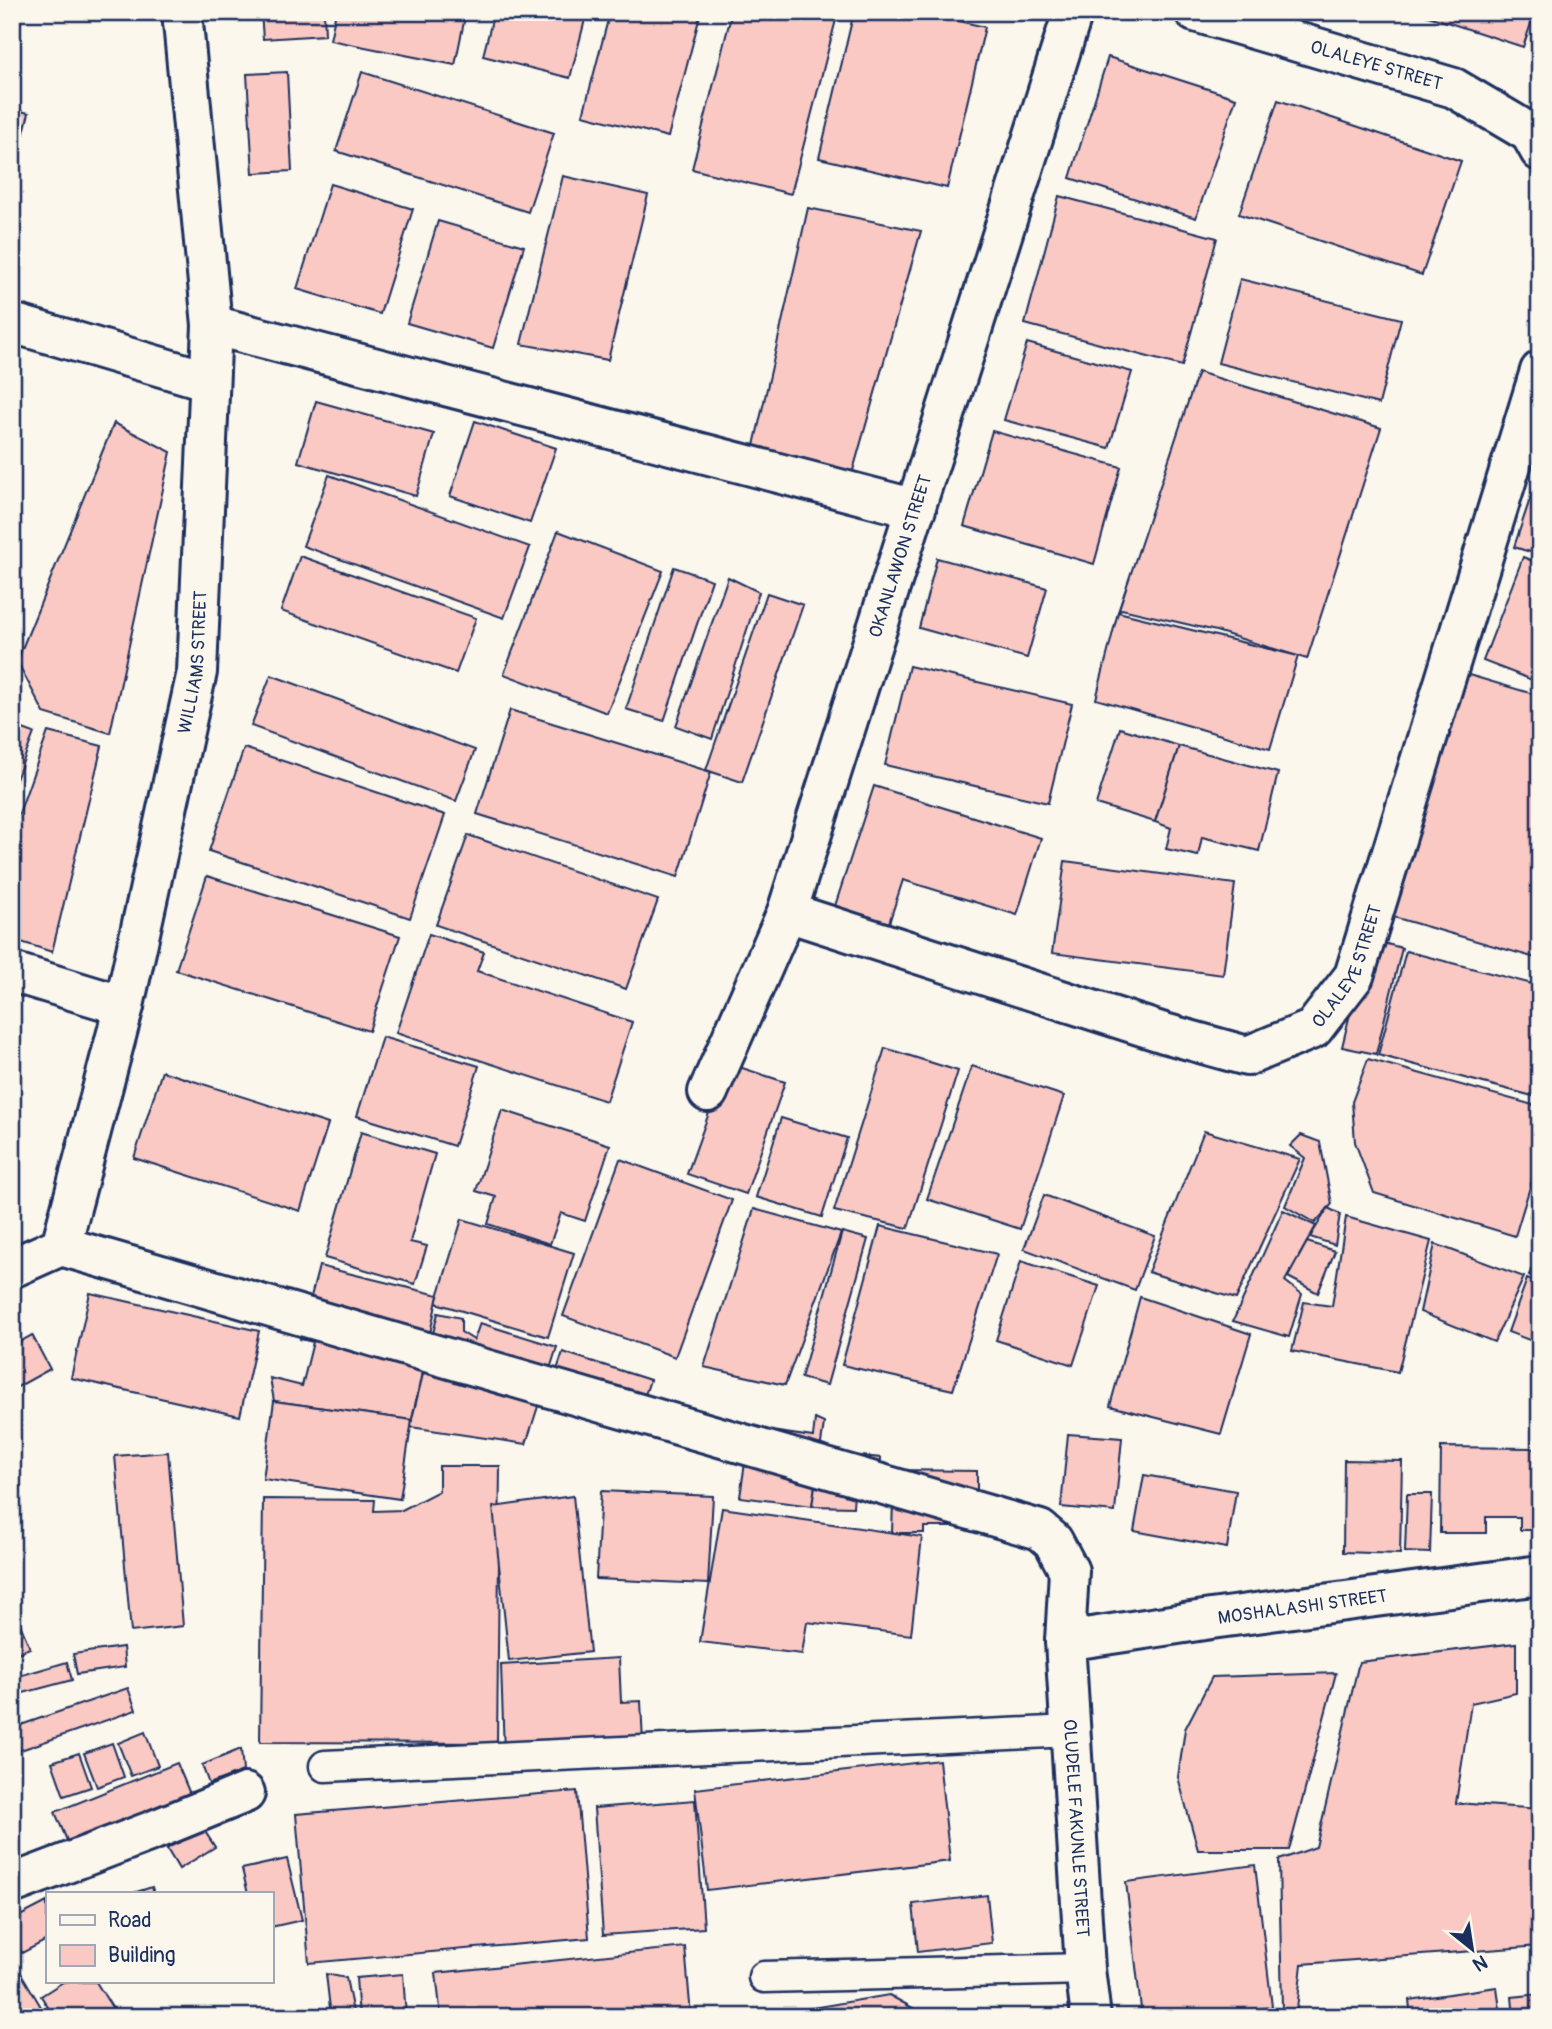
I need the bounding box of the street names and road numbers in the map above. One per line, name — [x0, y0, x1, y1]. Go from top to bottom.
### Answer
street label: OLALEYE STREET — [1308, 35, 1445, 96]
street label: OKANLAWON STREET — [864, 472, 937, 641]
street label: WILLIAMS STREET — [173, 590, 213, 736]
street label: OLALEYE STREET — [1307, 902, 1387, 1033]
street label: MOSHALASHI STREET — [1217, 1585, 1389, 1630]
street label: OLUDELE FAKUNLE STREET — [1058, 1719, 1094, 1938]

